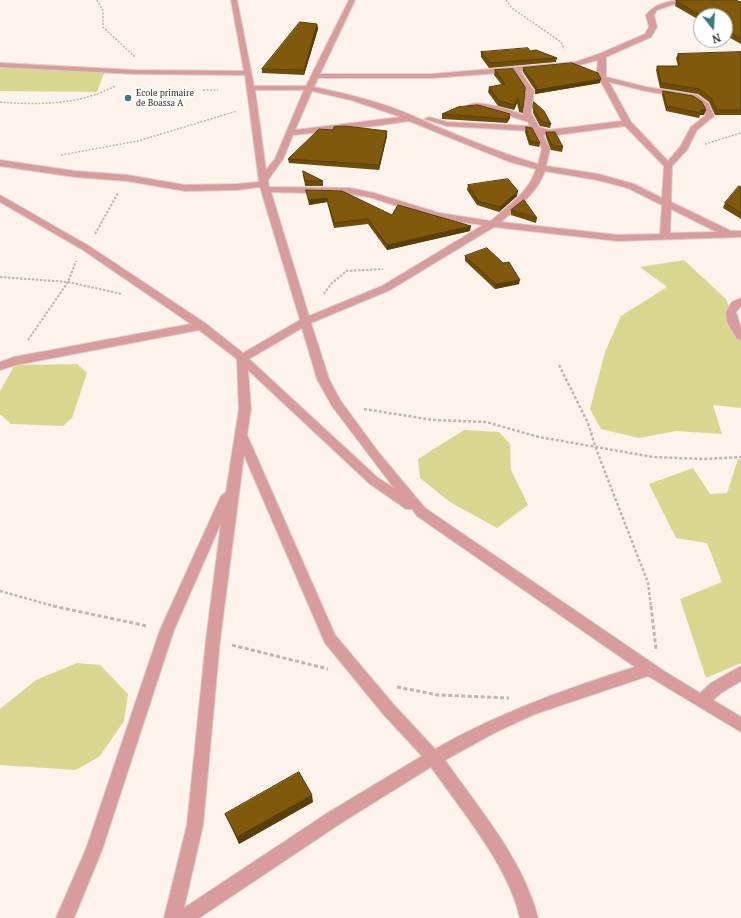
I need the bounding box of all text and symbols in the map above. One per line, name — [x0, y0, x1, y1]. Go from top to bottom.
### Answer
north arrow — [693, 8, 733, 48]
text: N — [710, 31, 723, 46]
place label: Ecole primaire de Boassa A — [136, 88, 194, 109]
marker: Ecole primaire de Boassa A — [123, 93, 133, 103]

